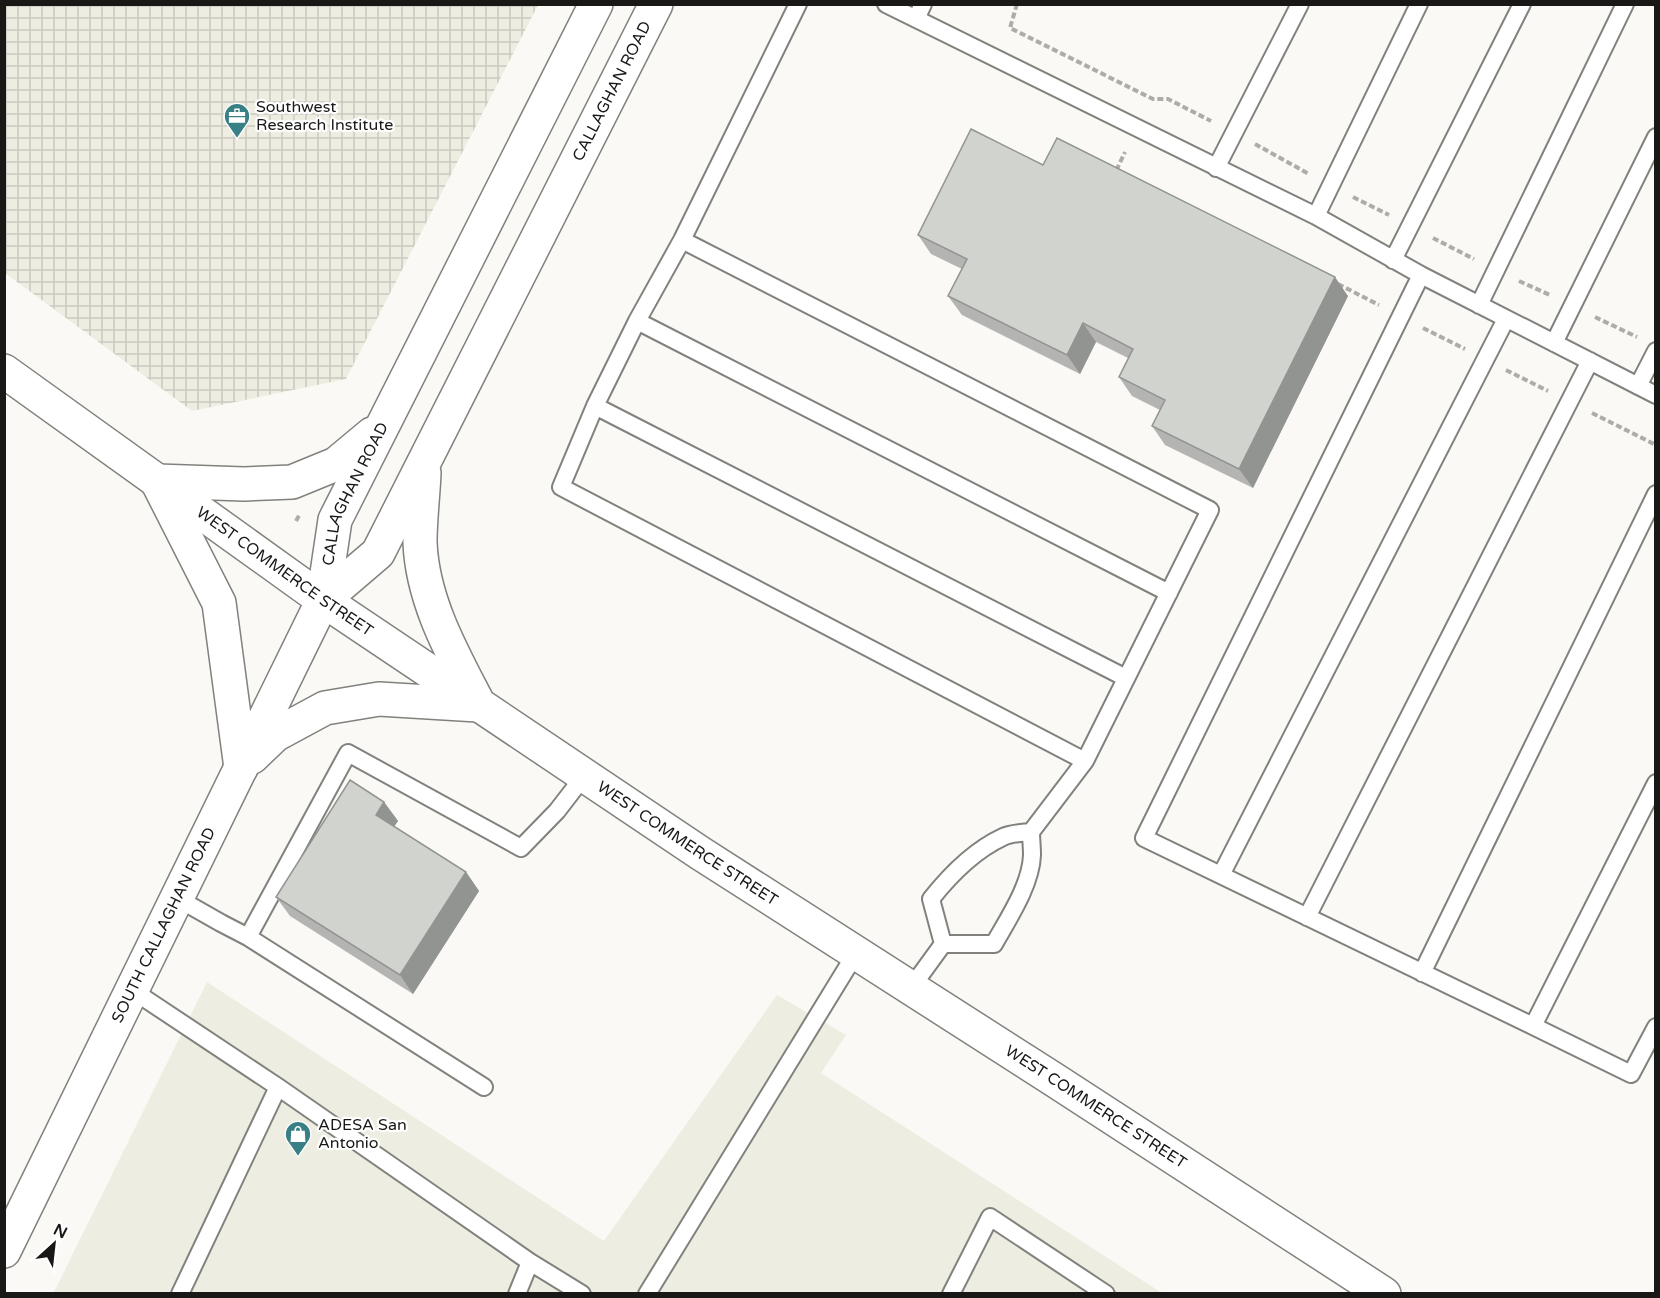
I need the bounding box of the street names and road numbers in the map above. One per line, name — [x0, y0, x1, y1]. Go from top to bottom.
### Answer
street label: CALLAGHAN ROAD — [568, 18, 656, 164]
street label: CALLAGHAN ROAD — [318, 419, 393, 567]
street label: WEST COMMERCE STREET — [192, 502, 377, 641]
street label: WEST COMMERCE STREET — [593, 777, 782, 910]
street label: SOUTH CALLAGHAN ROAD — [107, 824, 220, 1026]
street label: WEST COMMERCE STREET — [1001, 1041, 1190, 1173]

